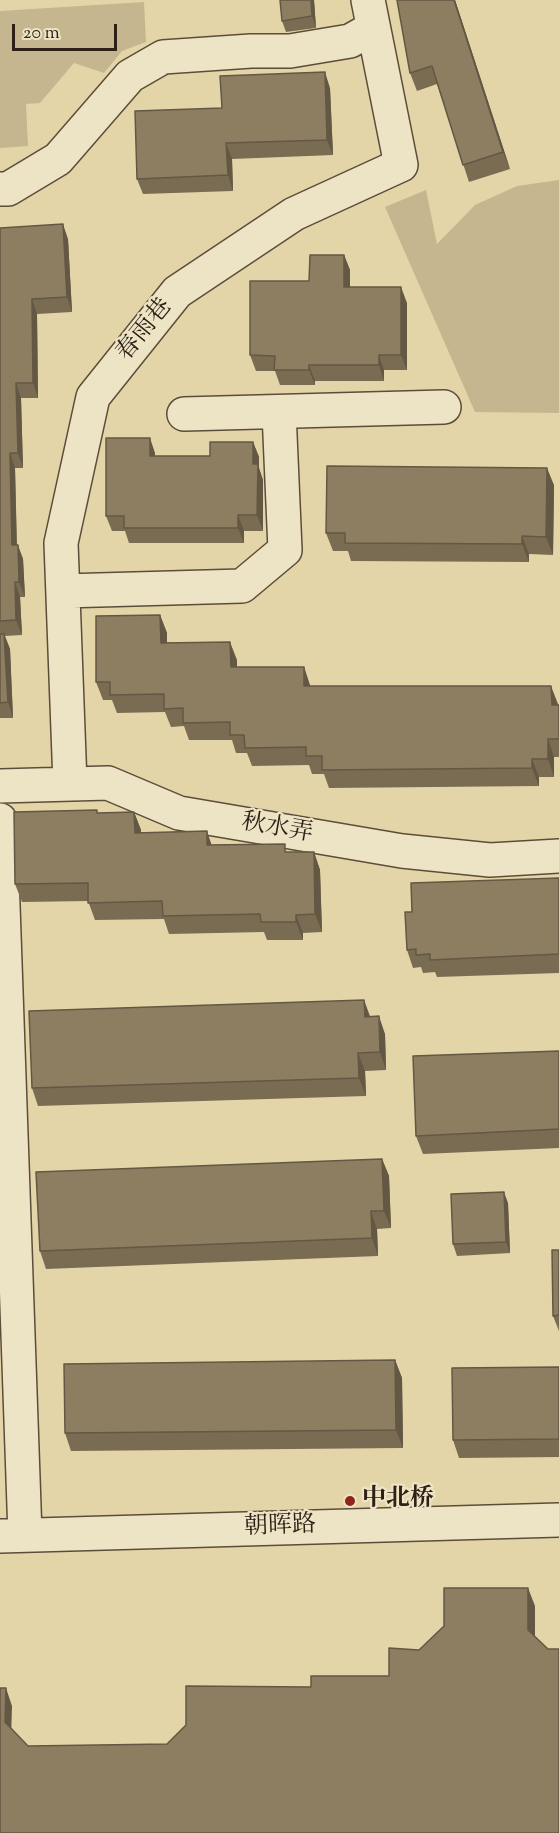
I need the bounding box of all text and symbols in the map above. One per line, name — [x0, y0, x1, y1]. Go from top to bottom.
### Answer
scale bar — [15, 12, 120, 50]
text: 20 m — [23, 21, 60, 47]
street label: 春雨巷 — [112, 294, 180, 368]
street label: 秋水弄 — [239, 810, 315, 850]
place label: 中北桥 — [362, 1487, 434, 1515]
marker: 中北桥 — [343, 1494, 357, 1508]
street label: 朝晖路 — [244, 1512, 316, 1544]

